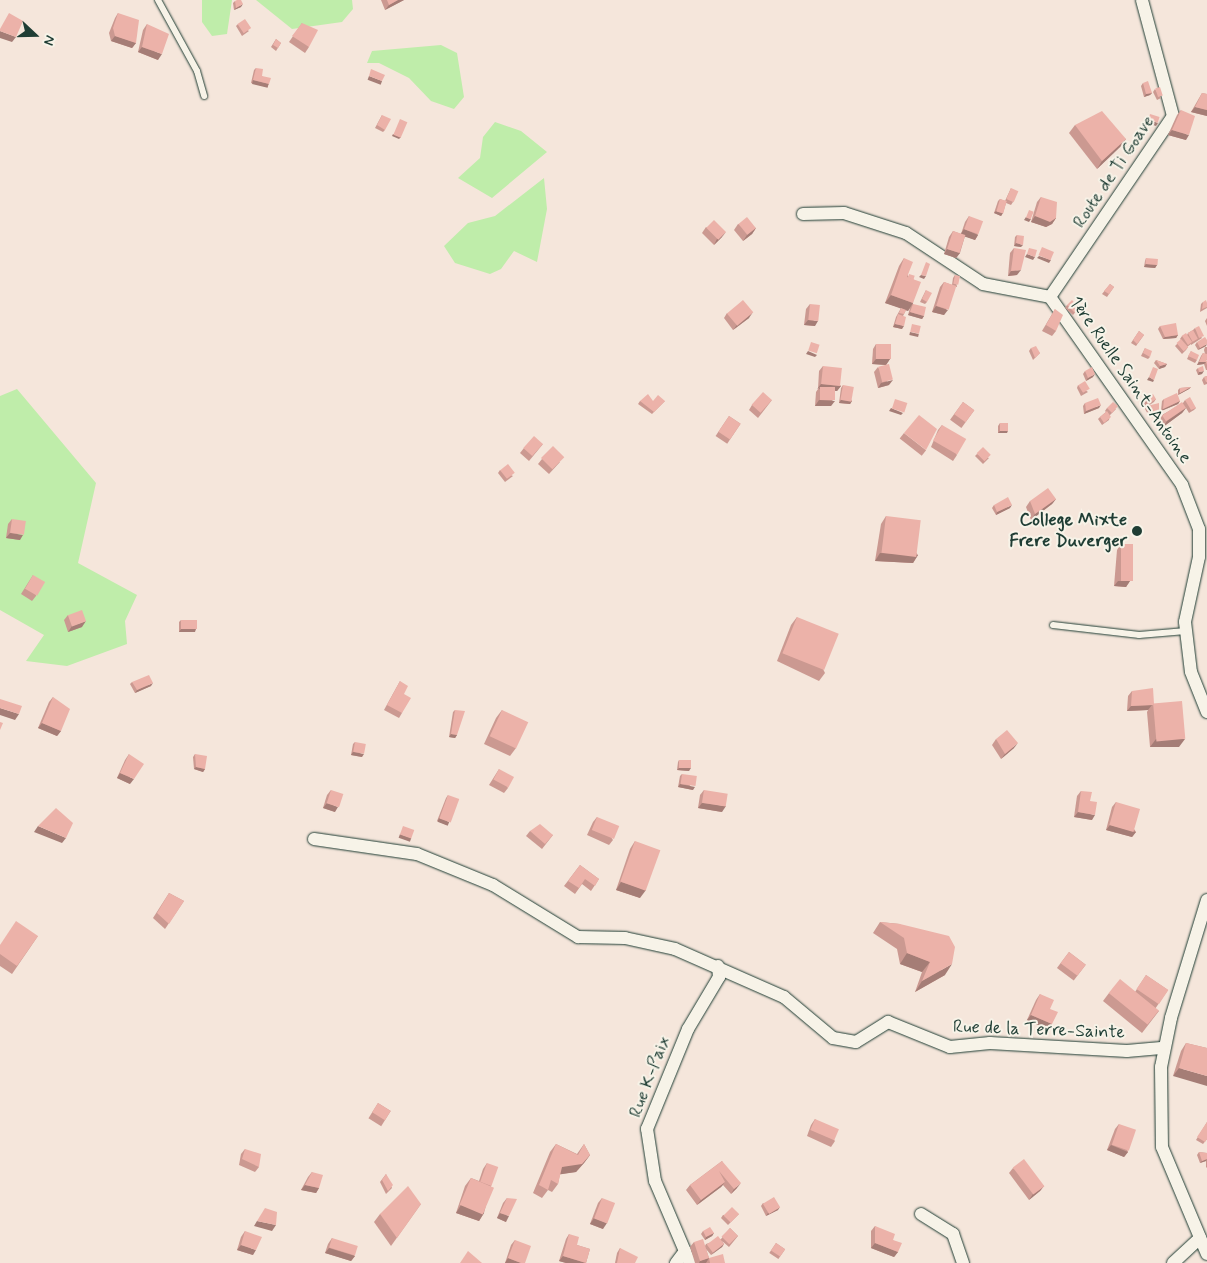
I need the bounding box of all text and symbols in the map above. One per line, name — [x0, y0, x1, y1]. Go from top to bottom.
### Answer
north arrow — [10, 10, 60, 60]
text: N — [39, 33, 59, 48]
street label: Route de Ti Goave — [1069, 113, 1159, 231]
street label: 1ère Ruelle Saint-Antoine — [1065, 294, 1195, 466]
place label: College Mixte Frere Duverger — [1011, 510, 1127, 552]
marker: College Mixte Frere Duverger — [1131, 525, 1143, 537]
street label: Rue de la Terre-Sainte — [954, 1016, 1124, 1044]
street label: Rue K-Paix — [625, 1033, 675, 1121]

